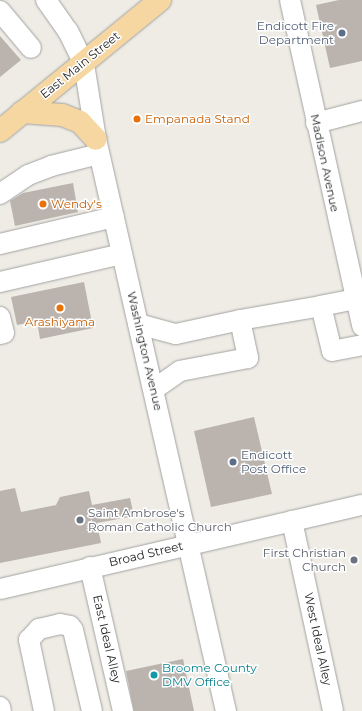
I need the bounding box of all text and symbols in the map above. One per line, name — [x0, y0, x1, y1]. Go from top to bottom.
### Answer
place label: Endicott Fire Department — [257, 19, 334, 47]
marker: Endicott Fire Department — [337, 28, 347, 38]
street label: East Main Street — [37, 29, 123, 101]
place label: Empanada Stand — [145, 112, 250, 126]
street label: Madison Avenue — [308, 113, 342, 213]
marker: Empanada Stand — [132, 114, 142, 124]
place label: Wendy's — [51, 197, 102, 211]
marker: Wendy's — [38, 199, 48, 209]
street label: Washington Avenue — [124, 290, 166, 412]
marker: Arashiyama — [55, 303, 65, 313]
place label: Arashiyama — [25, 315, 95, 329]
place label: Endicott Post Office — [241, 448, 306, 476]
marker: Endicott Post Office — [228, 457, 238, 467]
place label: Saint Ambrose's Roman Catholic Church — [88, 506, 232, 534]
marker: Saint Ambrose's Roman Catholic Church — [75, 515, 85, 525]
street label: Broad Street — [107, 538, 185, 570]
place label: First Christian Church — [263, 546, 346, 574]
marker: First Christian Church — [349, 555, 359, 565]
street label: West Ideal Alley — [301, 591, 335, 687]
street label: East Ideal Alley — [90, 594, 124, 684]
place label: Broome County DMV Office — [162, 661, 257, 689]
marker: Broome County DMV Office — [149, 670, 159, 680]

